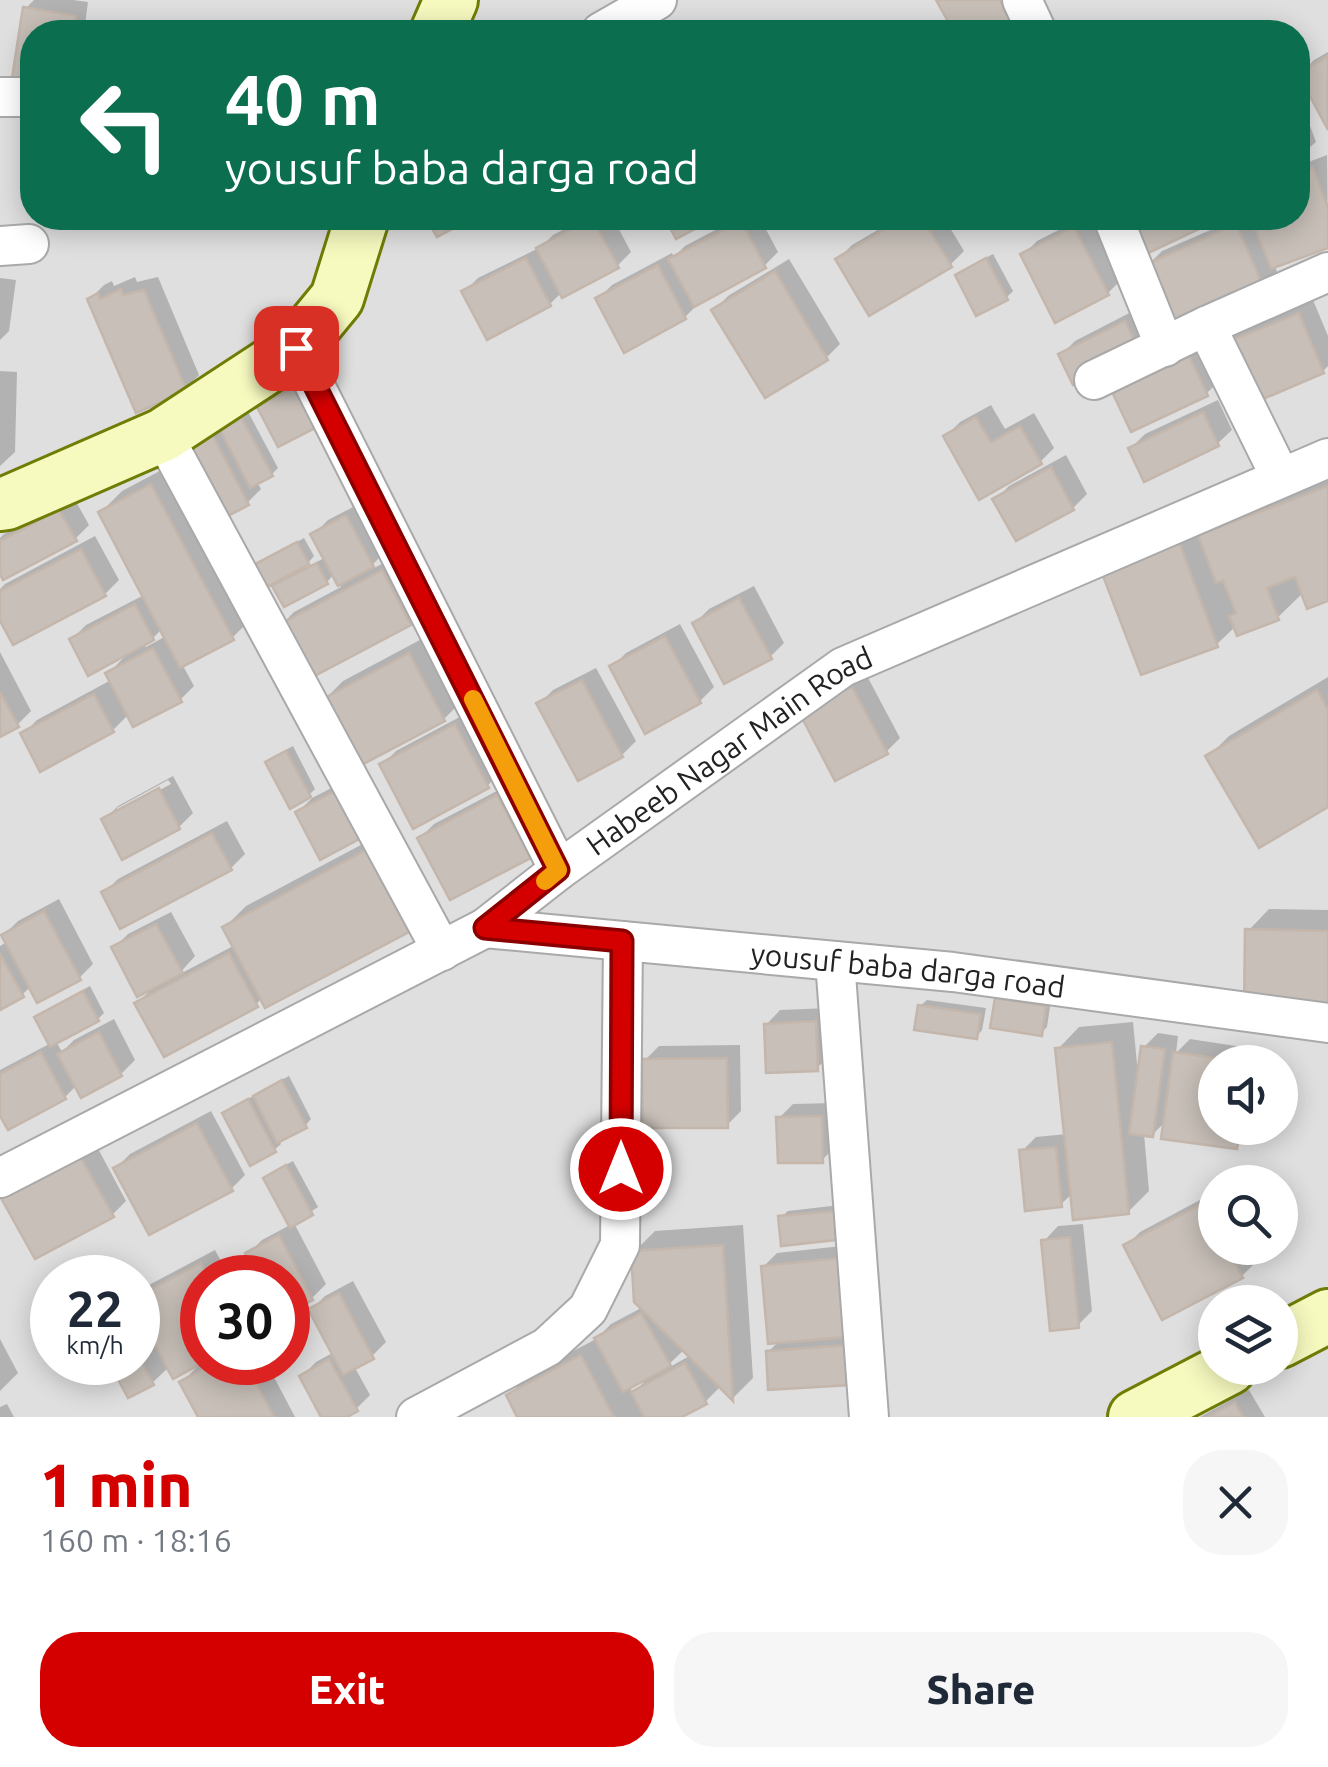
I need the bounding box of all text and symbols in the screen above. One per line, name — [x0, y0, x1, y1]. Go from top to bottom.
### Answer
icon: left — [60, 60, 190, 190]
text: 40 m — [225, 60, 381, 138]
text: yousuf baba darga road — [225, 142, 699, 193]
pin — [254, 306, 339, 391]
icon: arrive — [269, 321, 324, 376]
street label: Habeeb Nagar Main Road — [580, 640, 877, 862]
street label: yousuf baba darga road — [749, 936, 1067, 1004]
map controls — [1198, 1045, 1298, 1385]
button: sound — [1198, 1045, 1298, 1145]
position arrow — [569, 1117, 673, 1221]
button: search — [1198, 1165, 1298, 1265]
speed limit sign: 30 — [180, 1255, 310, 1385]
text: 22 — [67, 1280, 123, 1336]
button: layers — [1198, 1285, 1298, 1385]
text: km/h — [66, 1331, 124, 1359]
button: close — [1183, 1450, 1288, 1555]
text: 1 min — [40, 1451, 193, 1518]
text: 160 m · 18:16 — [40, 1522, 232, 1558]
button: Exit — [40, 1632, 654, 1747]
button: Share — [674, 1632, 1288, 1747]

